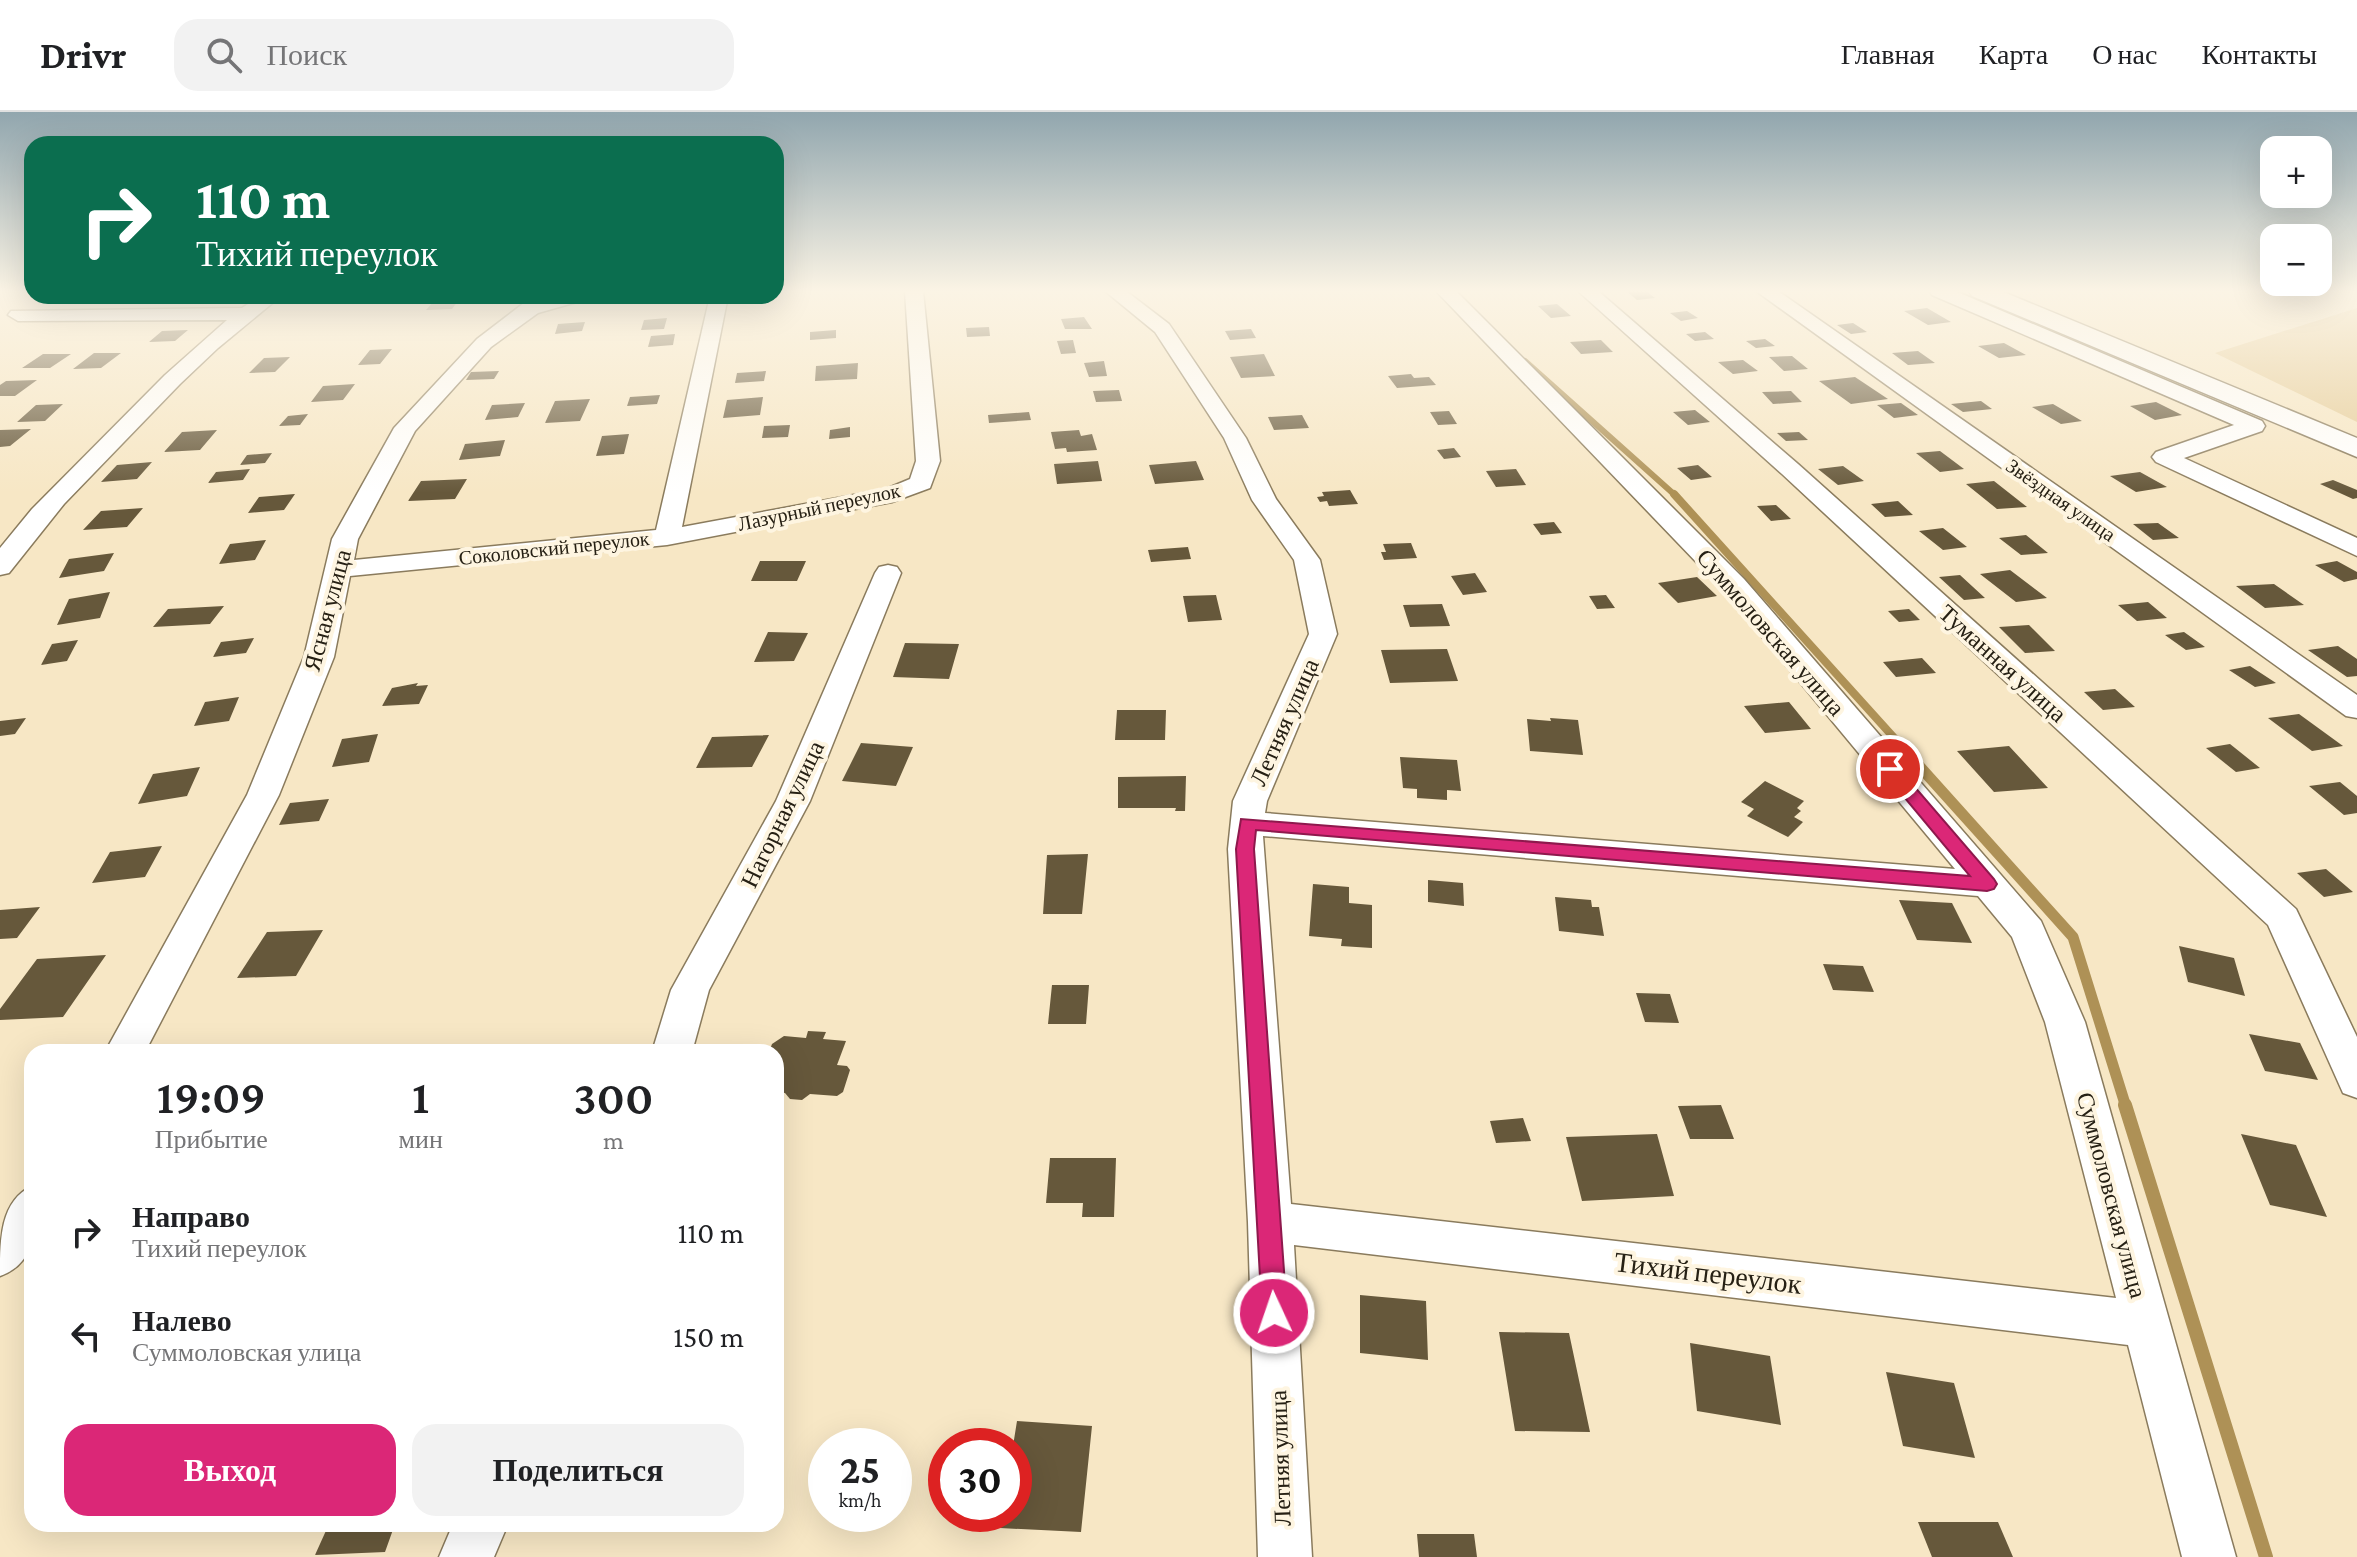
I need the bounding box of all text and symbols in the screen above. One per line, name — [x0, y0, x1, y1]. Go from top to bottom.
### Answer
search box — [174, 19, 734, 91]
icon: search — [202, 33, 246, 77]
text: Drivr — [40, 34, 126, 76]
text: Поиск — [266, 38, 347, 71]
text: Главная — [1841, 39, 1935, 70]
text: Карта — [1979, 39, 2048, 70]
text: О нас — [2092, 39, 2157, 70]
text: Контакты — [2201, 39, 2317, 70]
map controls — [2260, 136, 2332, 296]
button: + — [2260, 136, 2332, 208]
icon: right — [64, 168, 168, 272]
text: 110 m — [196, 168, 330, 230]
button: − — [2260, 224, 2332, 296]
text: Тихий переулок — [196, 234, 438, 274]
street label: Звёздная улица — [2002, 454, 2120, 547]
street label: Лазурный переулок — [736, 479, 903, 536]
street label: Соколовский переулок — [458, 527, 651, 570]
street label: Суммоловская улица — [1691, 543, 1851, 721]
street label: Ясная улица — [298, 546, 356, 674]
street label: Туманная улица — [1934, 599, 2072, 727]
street label: Летняя улица — [1244, 654, 1324, 790]
pin — [1856, 735, 1924, 803]
street label: Нагорная улица — [735, 736, 829, 892]
icon: arrive — [1868, 747, 1912, 791]
text: 19:09 — [157, 1070, 266, 1123]
text: 1 — [412, 1070, 429, 1123]
text: 300 — [573, 1071, 653, 1124]
street label: Суммоловская улица — [2072, 1089, 2153, 1301]
text: Прибытие — [155, 1125, 268, 1154]
text: мин — [399, 1125, 443, 1154]
text: m — [603, 1126, 624, 1155]
text: Направо — [132, 1200, 250, 1233]
icon: right — [64, 1210, 108, 1254]
text: 110 m — [677, 1216, 744, 1249]
text: Тихий переулок — [132, 1234, 307, 1263]
street label: Тихий переулок — [1613, 1246, 1804, 1300]
position arrow — [1232, 1271, 1316, 1355]
text: Налево — [132, 1304, 232, 1337]
icon: left — [64, 1314, 108, 1358]
text: 150 m — [673, 1320, 744, 1353]
text: Суммоловская улица — [132, 1338, 361, 1367]
street label: Летняя улица — [1264, 1389, 1296, 1526]
button: Выход — [64, 1424, 396, 1516]
button: Поделиться — [412, 1424, 744, 1516]
speed limit sign: 30 — [928, 1428, 1032, 1532]
text: 25 — [840, 1447, 880, 1492]
text: km/h — [838, 1489, 882, 1511]

